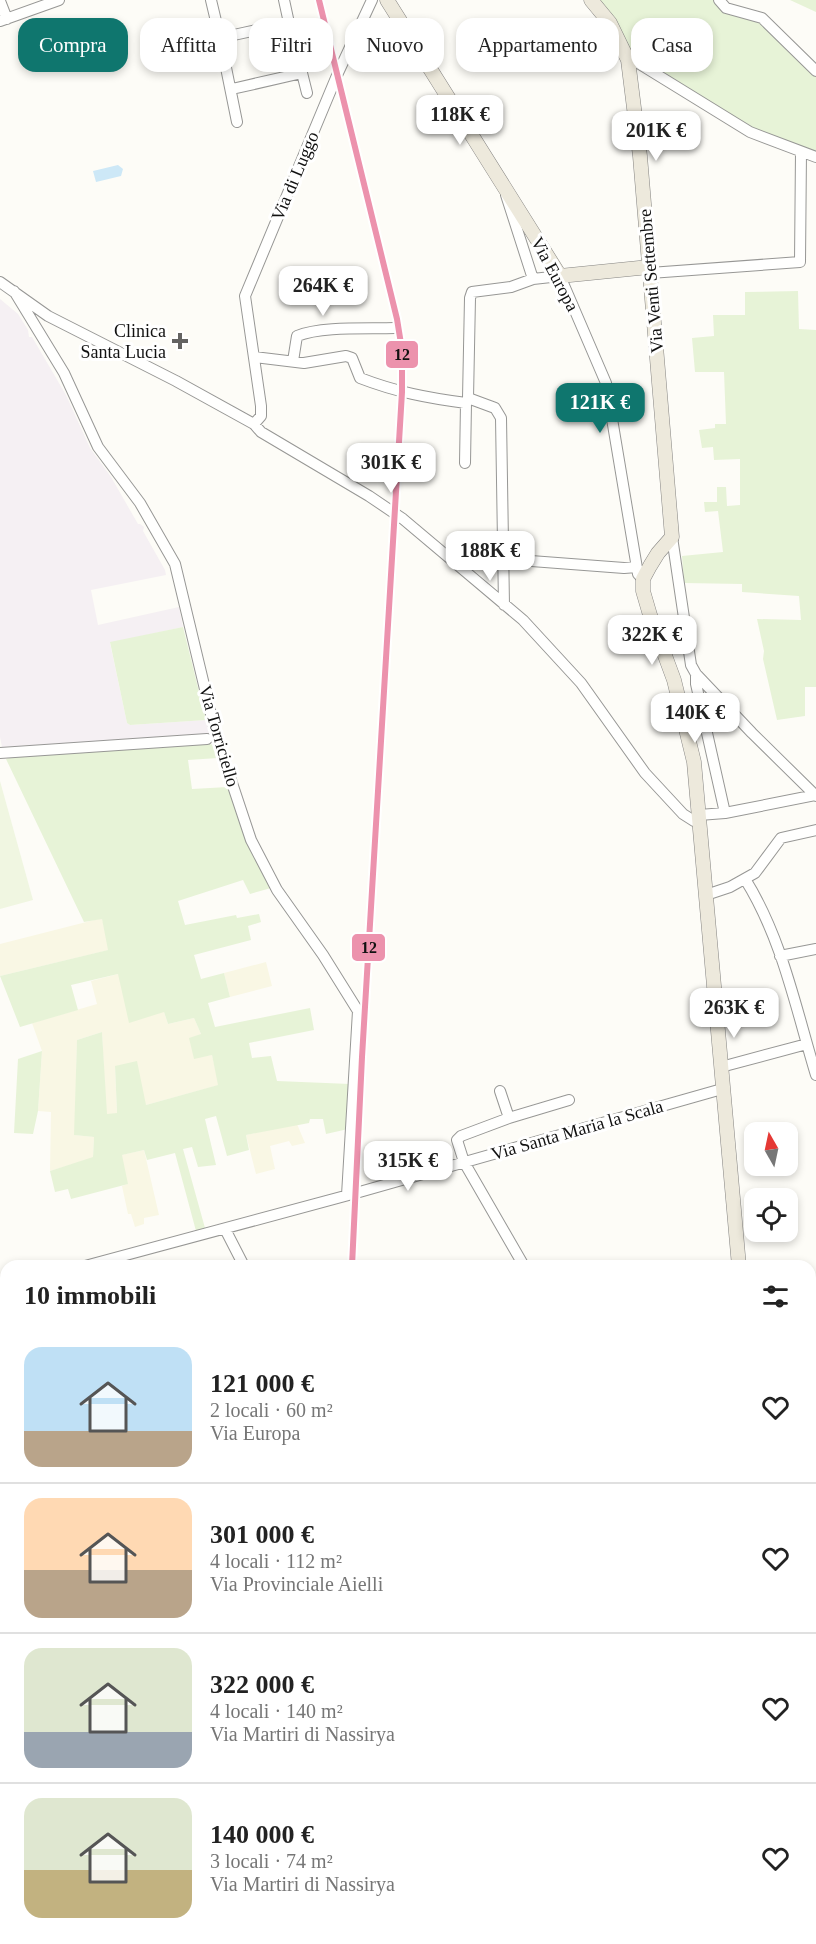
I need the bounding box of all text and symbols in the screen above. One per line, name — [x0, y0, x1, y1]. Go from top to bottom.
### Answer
chip: Compra — [18, 18, 128, 72]
chip: Affitta — [140, 18, 237, 72]
chip: Filtri — [249, 18, 333, 72]
chip: Nuovo — [345, 18, 444, 72]
chip: Appartamento — [456, 18, 619, 72]
chip: Casa — [631, 18, 713, 72]
pin: 118K € — [411, 95, 509, 146]
text: 118K € — [430, 103, 490, 125]
pin: 201K € — [607, 111, 705, 162]
text: 201K € — [626, 119, 686, 141]
street label: Via di Luggo — [267, 128, 323, 224]
street label: Via Venti Settembre — [635, 208, 667, 354]
street label: Via Europa — [527, 233, 583, 315]
pin: 264K € — [274, 266, 372, 317]
text: 264K € — [293, 274, 353, 296]
place label: Clinica Santa Lucia — [81, 321, 166, 362]
marker: Clinica Santa Lucia — [171, 332, 189, 350]
line badge: 12 — [385, 340, 419, 369]
text: 12 — [394, 346, 410, 363]
pin: 121K € — [551, 383, 649, 434]
text: 121K € — [570, 391, 630, 413]
pin: 301K € — [342, 443, 440, 494]
text: 301K € — [361, 451, 421, 473]
pin: 188K € — [441, 531, 539, 582]
text: 188K € — [460, 539, 520, 561]
pin: 322K € — [603, 615, 701, 666]
text: 322K € — [622, 623, 682, 645]
street label: Via Torriciello — [195, 683, 243, 789]
pin: 140K € — [646, 693, 744, 744]
text: 140K € — [665, 701, 725, 723]
line badge: 12 — [351, 933, 386, 962]
text: 12 — [361, 939, 377, 956]
pin: 263K € — [685, 988, 783, 1039]
text: 263K € — [704, 996, 764, 1018]
street label: Via Santa Maria la Scala — [489, 1096, 665, 1164]
north arrow — [744, 1122, 798, 1176]
map controls — [744, 1122, 798, 1242]
pin: 315K € — [359, 1141, 457, 1192]
text: 315K € — [378, 1149, 438, 1171]
button: locate — [744, 1188, 798, 1242]
icon: filters — [759, 1280, 792, 1313]
text: 10 immobili — [24, 1281, 156, 1310]
text: 121 000 € — [210, 1369, 314, 1398]
icon: home — [72, 1371, 144, 1443]
icon: heart — [759, 1391, 792, 1424]
text: 2 locali · 60 m² — [210, 1399, 333, 1421]
text: Via Europa — [210, 1422, 300, 1444]
text: 301 000 € — [210, 1520, 314, 1549]
icon: home — [72, 1522, 144, 1594]
icon: heart — [759, 1542, 792, 1575]
text: 4 locali · 112 m² — [210, 1550, 342, 1572]
text: Via Provinciale Aielli — [210, 1573, 383, 1595]
text: 322 000 € — [210, 1670, 314, 1699]
icon: home — [72, 1672, 144, 1744]
icon: heart — [759, 1692, 792, 1725]
text: 4 locali · 140 m² — [210, 1700, 343, 1722]
text: Via Martiri di Nassirya — [210, 1723, 395, 1745]
text: 140 000 € — [210, 1820, 314, 1849]
icon: home — [72, 1822, 144, 1894]
icon: heart — [759, 1842, 792, 1875]
text: 3 locali · 74 m² — [210, 1850, 333, 1872]
text: Via Martiri di Nassirya — [210, 1873, 395, 1895]

